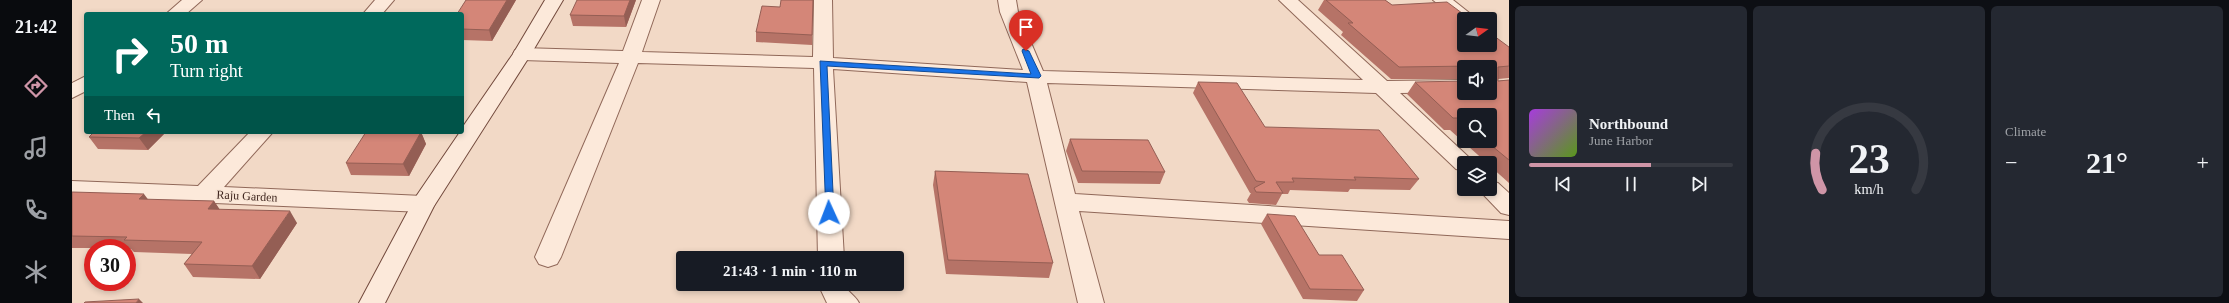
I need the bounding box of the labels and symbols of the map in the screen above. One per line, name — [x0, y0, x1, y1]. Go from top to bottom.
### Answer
pin — [1009, 10, 1043, 51]
north arrow — [1457, 12, 1497, 52]
street label: Raju Garden — [216, 187, 278, 205]
position arrow — [808, 192, 850, 234]
speed limit sign: 30 — [84, 239, 136, 291]

